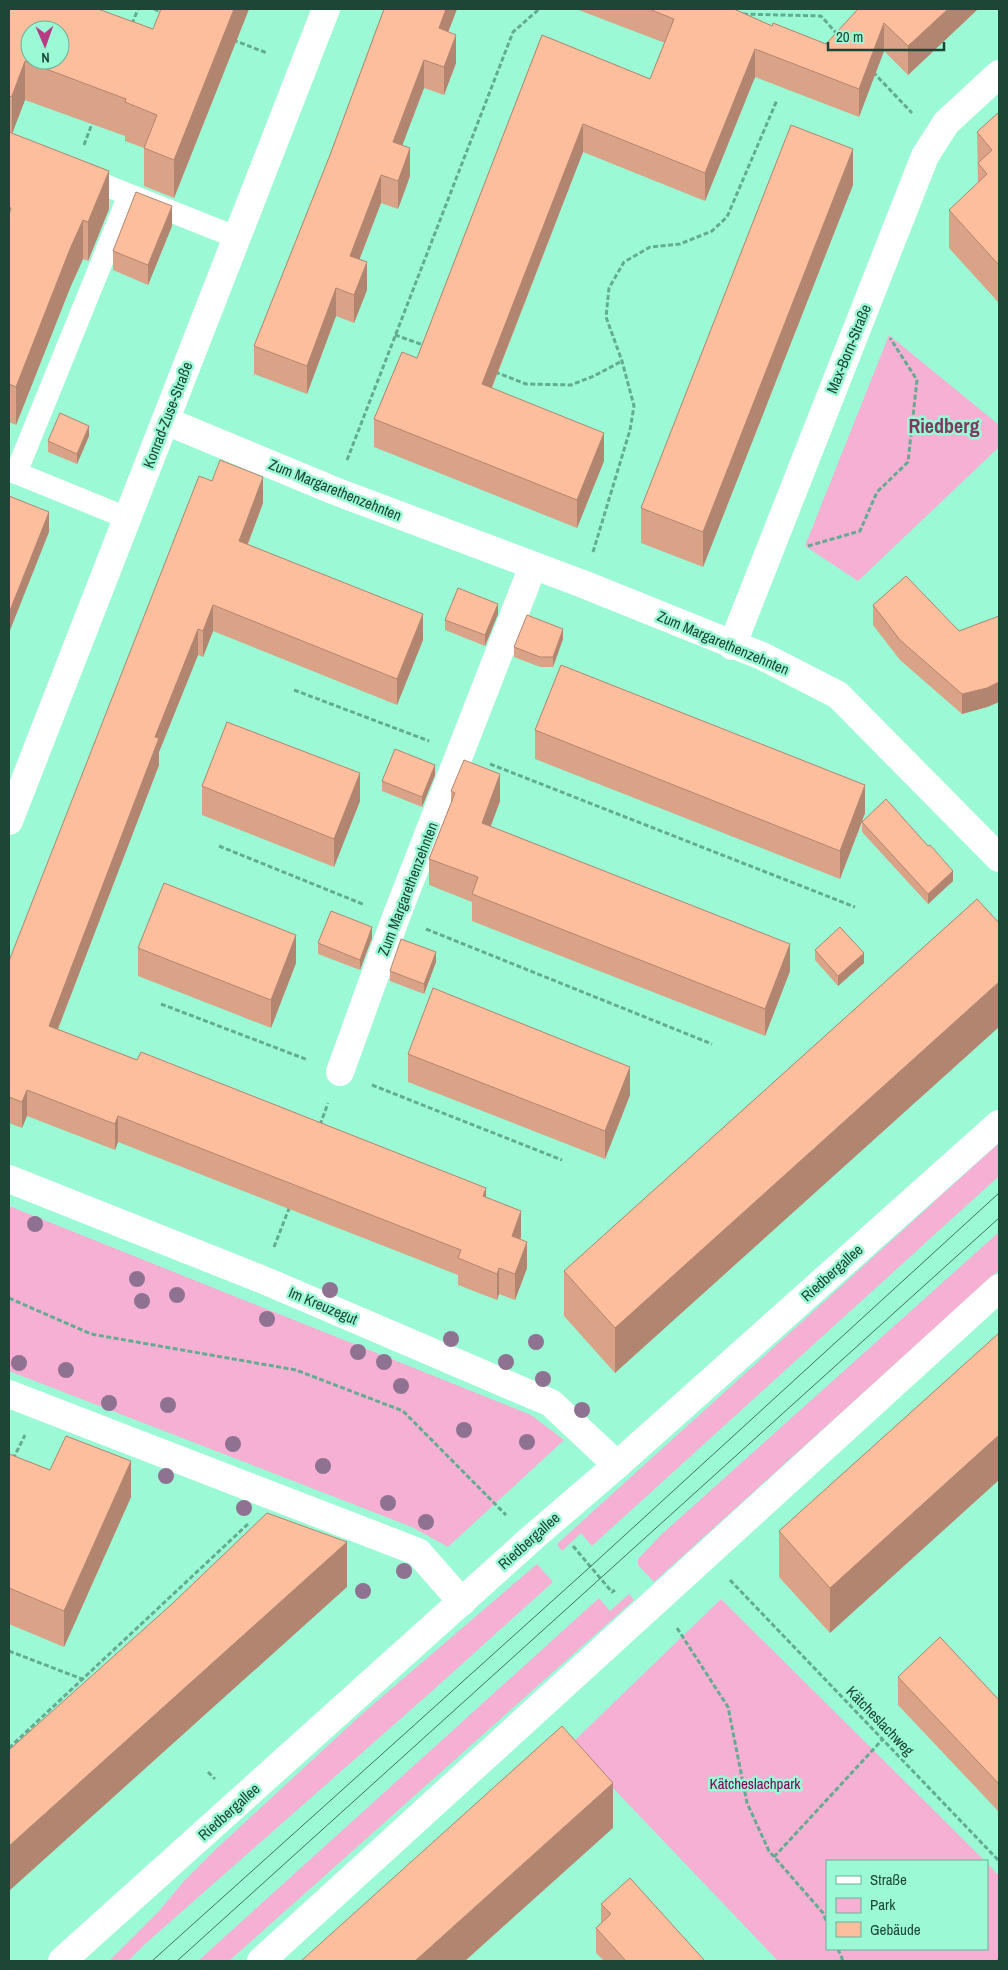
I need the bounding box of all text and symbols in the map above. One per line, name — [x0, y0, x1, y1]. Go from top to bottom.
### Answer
north arrow — [20, 20, 70, 70]
scale bar — [828, 20, 944, 52]
text: 20 m — [836, 26, 863, 47]
text: N — [41, 49, 50, 67]
street label: Max-Born-Straße — [821, 301, 876, 396]
street label: Konrad-Zuse-Straße — [138, 359, 197, 471]
district label: Riedberg — [908, 412, 980, 439]
street label: Zum Margarethenzehnten — [266, 453, 405, 526]
street label: Zum Margarethenzehnten — [654, 605, 792, 680]
street label: Zum Margarethenzehnten — [372, 819, 443, 959]
street label: Riedbergallee — [796, 1239, 867, 1306]
street label: Im Kreuzegut — [285, 1282, 362, 1330]
street label: Riedbergallee — [493, 1507, 564, 1574]
street label: Kätcheslachweg — [842, 1681, 919, 1760]
park label: Kätcheslachpark — [710, 1773, 801, 1794]
street label: Riedbergallee — [193, 1778, 264, 1845]
legend — [826, 1860, 988, 1950]
text: Straße — [870, 1869, 907, 1890]
text: Park — [870, 1894, 896, 1915]
text: Gebäude — [870, 1919, 921, 1940]

